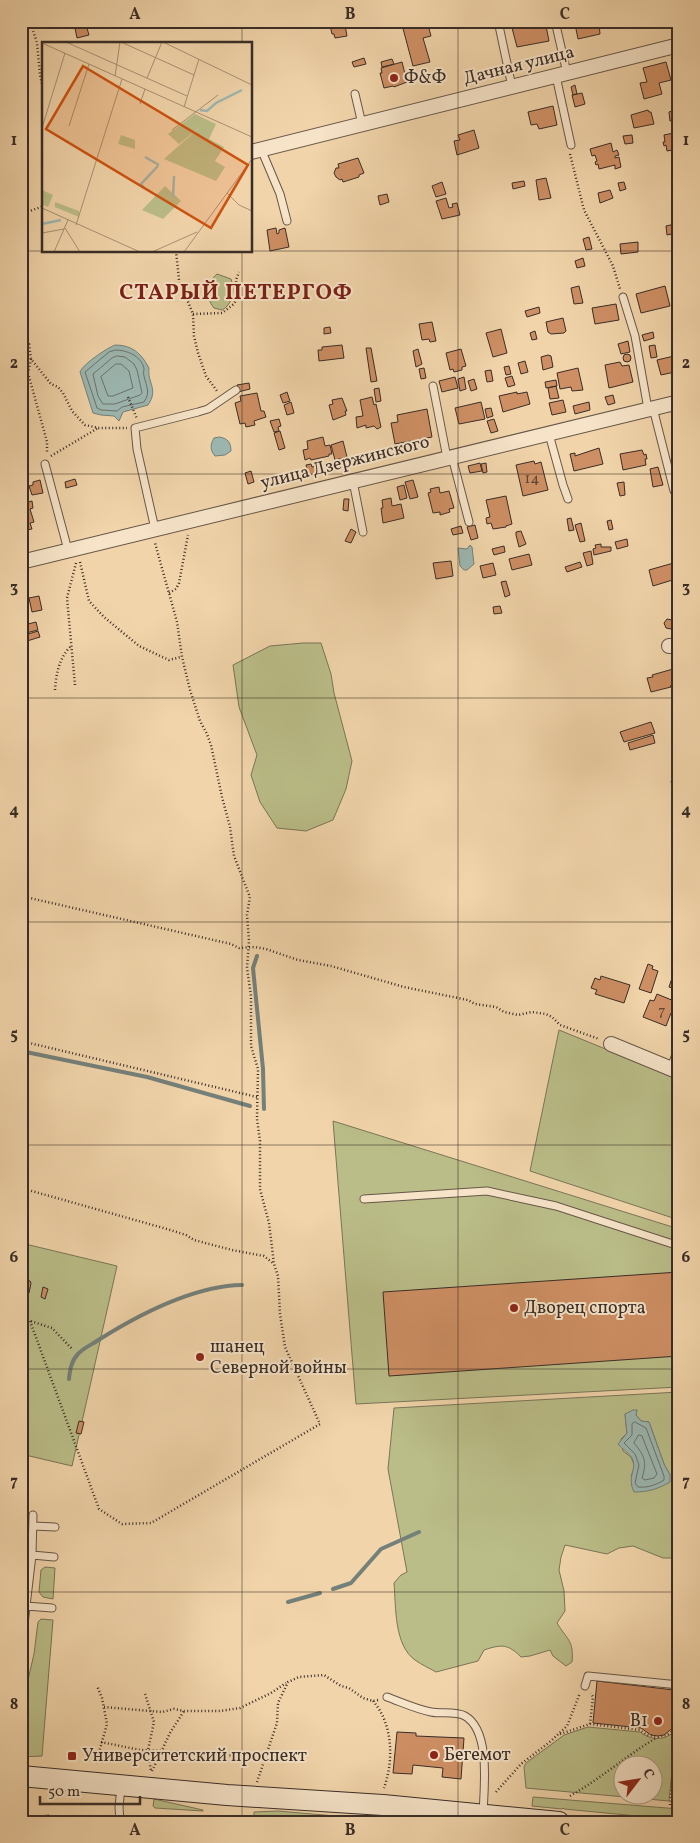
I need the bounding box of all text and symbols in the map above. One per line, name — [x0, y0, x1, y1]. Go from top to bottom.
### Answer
text: A — [129, 4, 141, 26]
text: B — [345, 4, 356, 26]
text: C — [560, 4, 570, 26]
street label: Дачная улица — [461, 40, 577, 92]
inset map — [42, 42, 252, 252]
place label: Ф&Ф — [404, 66, 446, 91]
marker: Ф&Ф — [388, 72, 400, 84]
text: 1 — [11, 130, 17, 152]
text: 1 — [683, 130, 689, 152]
district label: СТАРЫЙ ПЕТЕРГОФ — [119, 278, 353, 309]
text: 2 — [10, 353, 18, 375]
text: 2 — [682, 353, 690, 375]
street label: улица Дзержинского — [258, 430, 432, 496]
house number: 14 — [525, 469, 539, 490]
text: 3 — [10, 577, 18, 599]
text: 3 — [682, 577, 690, 599]
text: 4 — [9, 800, 19, 822]
text: 4 — [681, 800, 691, 822]
house number: 7 — [658, 1001, 666, 1022]
text: 5 — [10, 1024, 18, 1046]
text: 5 — [682, 1024, 690, 1046]
text: 6 — [10, 1247, 19, 1269]
text: 6 — [682, 1247, 691, 1269]
place label: Дворец спорта — [524, 1296, 646, 1321]
marker: Дворец спорта — [508, 1302, 520, 1314]
place label: шанец Северной войны — [210, 1335, 347, 1381]
marker: шанец Северной войны — [194, 1351, 206, 1363]
text: 7 — [10, 1471, 18, 1493]
text: 7 — [682, 1471, 690, 1493]
text: 8 — [10, 1694, 18, 1716]
text: 8 — [682, 1694, 690, 1716]
place label: В1 — [630, 1709, 648, 1734]
marker: В1 — [652, 1715, 664, 1727]
place label: Бегемот — [444, 1743, 511, 1768]
place label: Университетский проспект — [82, 1744, 307, 1769]
marker: Бегемот — [428, 1749, 440, 1761]
marker: Университетский проспект — [66, 1750, 78, 1762]
north arrow — [612, 1756, 662, 1806]
text: С — [637, 1765, 658, 1783]
scale bar — [40, 1773, 140, 1805]
text: 50 m — [48, 1782, 80, 1803]
text: A — [129, 1820, 141, 1842]
text: B — [345, 1820, 356, 1842]
text: C — [560, 1820, 570, 1842]

